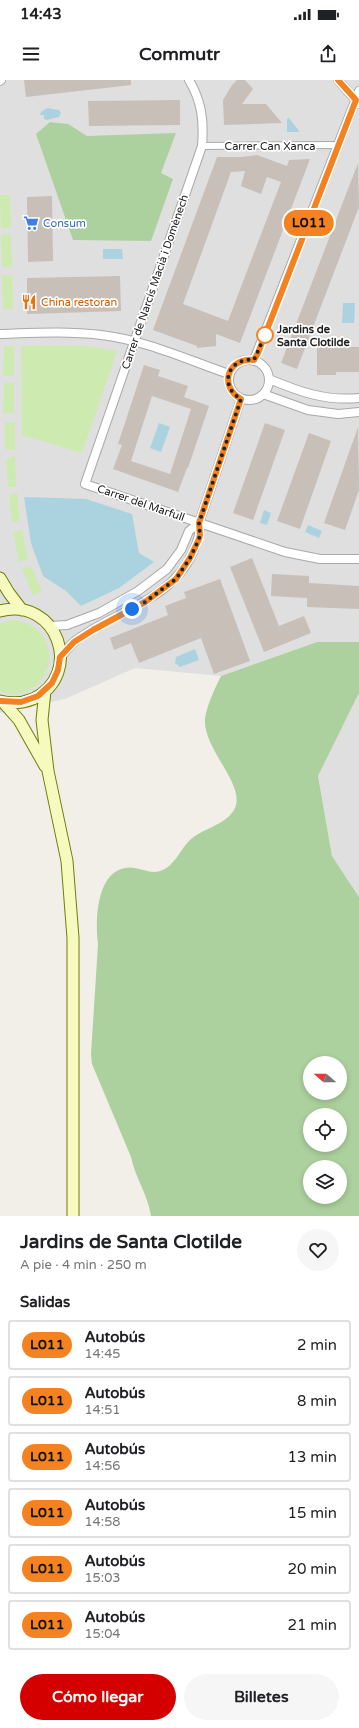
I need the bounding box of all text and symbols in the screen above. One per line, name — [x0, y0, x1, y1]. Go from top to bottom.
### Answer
text: 14:43 — [20, 5, 62, 23]
icon: menu — [20, 43, 42, 65]
text: Commutr — [139, 43, 220, 65]
icon: share — [317, 43, 339, 65]
street label: Carrer Can Xanca — [225, 140, 315, 153]
street label: Carrer de Narcís Macià i Domènech — [119, 193, 191, 371]
line badge: L011 — [281, 210, 337, 236]
supermarket icon: Consum — [22, 214, 40, 232]
text: L011 — [292, 214, 326, 231]
place label: Consum — [43, 217, 86, 230]
restaurant icon: China restoran — [20, 293, 38, 311]
place label: China restoran — [41, 296, 117, 309]
place label: Jardins de Santa Clotilde — [276, 323, 350, 349]
marker: Jardins de Santa Clotilde — [256, 326, 274, 344]
street label: Carrer del Marfull — [96, 482, 186, 524]
your location — [122, 599, 142, 619]
north arrow — [303, 1056, 347, 1100]
map controls — [303, 1056, 347, 1204]
button: locate — [303, 1108, 347, 1152]
button: layers — [303, 1160, 347, 1204]
button: heart — [297, 1229, 339, 1271]
text: Jardins de Santa Clotilde — [20, 1231, 242, 1253]
text: A pie · 4 min · 250 m — [20, 1257, 147, 1273]
text: Salidas — [20, 1293, 70, 1311]
text: Autobús — [84, 1328, 145, 1346]
text: L011 — [30, 1336, 64, 1353]
text: 2 min — [297, 1336, 337, 1354]
text: 14:45 — [84, 1346, 121, 1362]
text: Autobús — [84, 1384, 145, 1402]
text: L011 — [30, 1392, 64, 1409]
text: 8 min — [297, 1392, 337, 1410]
text: 14:51 — [84, 1402, 121, 1418]
text: Autobús — [84, 1440, 145, 1458]
text: L011 — [30, 1448, 64, 1465]
text: 13 min — [288, 1448, 337, 1466]
text: 14:56 — [84, 1458, 121, 1474]
text: Autobús — [84, 1496, 145, 1514]
text: L011 — [30, 1504, 64, 1521]
text: 15 min — [288, 1504, 337, 1522]
text: 14:58 — [84, 1514, 121, 1530]
text: Autobús — [84, 1552, 145, 1570]
text: L011 — [30, 1560, 64, 1577]
text: 20 min — [288, 1560, 337, 1578]
text: 15:03 — [84, 1570, 121, 1586]
text: Autobús — [84, 1608, 145, 1626]
text: L011 — [30, 1616, 64, 1633]
text: 21 min — [288, 1616, 337, 1634]
text: 15:04 — [84, 1626, 121, 1642]
button: Cómo llegar — [20, 1674, 176, 1720]
button: Billetes — [184, 1674, 339, 1720]

